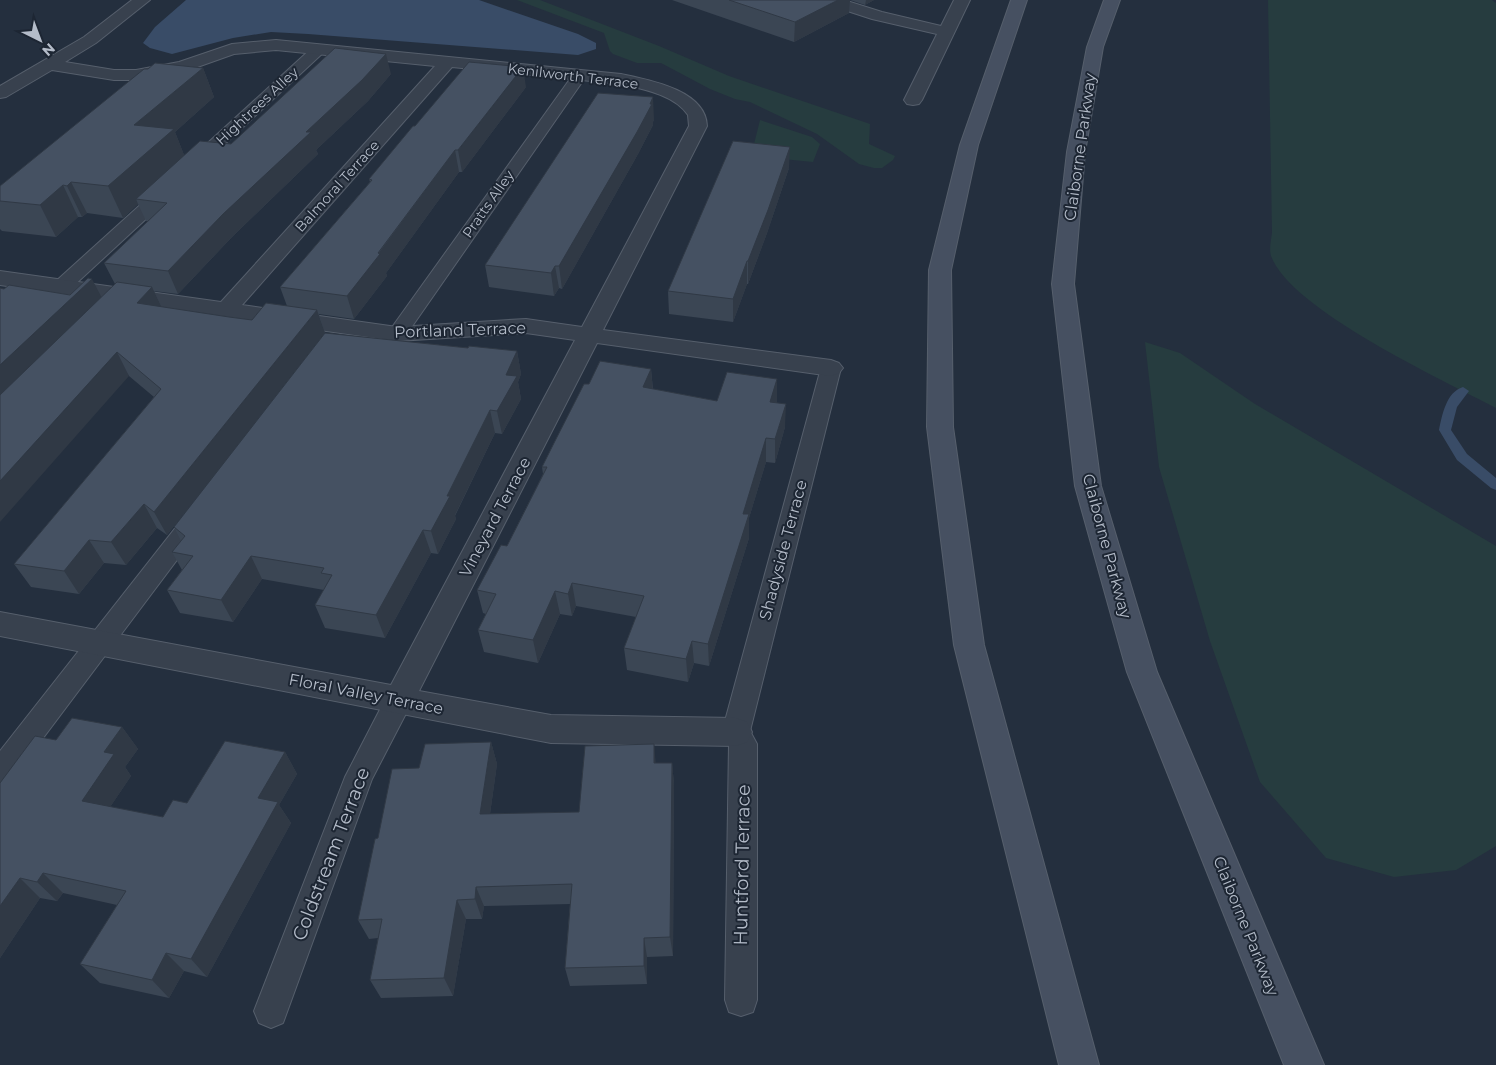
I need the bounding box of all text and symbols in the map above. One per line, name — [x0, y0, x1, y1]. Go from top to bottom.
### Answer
north arrow — [15, 15, 65, 65]
text: N — [38, 39, 59, 60]
street label: Kenilworth Terrace — [507, 59, 639, 93]
street label: Hightrees Alley — [212, 63, 302, 149]
street label: Claiborne Parkway — [1060, 72, 1100, 222]
street label: Balmoral Terrace — [291, 136, 383, 236]
street label: Pratts Alley — [458, 166, 518, 241]
street label: Portland Terrace — [394, 318, 526, 342]
street label: Vineyard Terrace — [455, 454, 535, 580]
street label: Claiborne Parkway — [1079, 472, 1136, 621]
street label: Shadyside Terrace — [755, 478, 811, 622]
street label: Floral Valley Terrace — [287, 670, 445, 718]
street label: Coldstream Terrace — [287, 764, 375, 944]
street label: Huntford Terrace — [729, 784, 755, 946]
street label: Claiborne Parkway — [1209, 853, 1283, 999]

